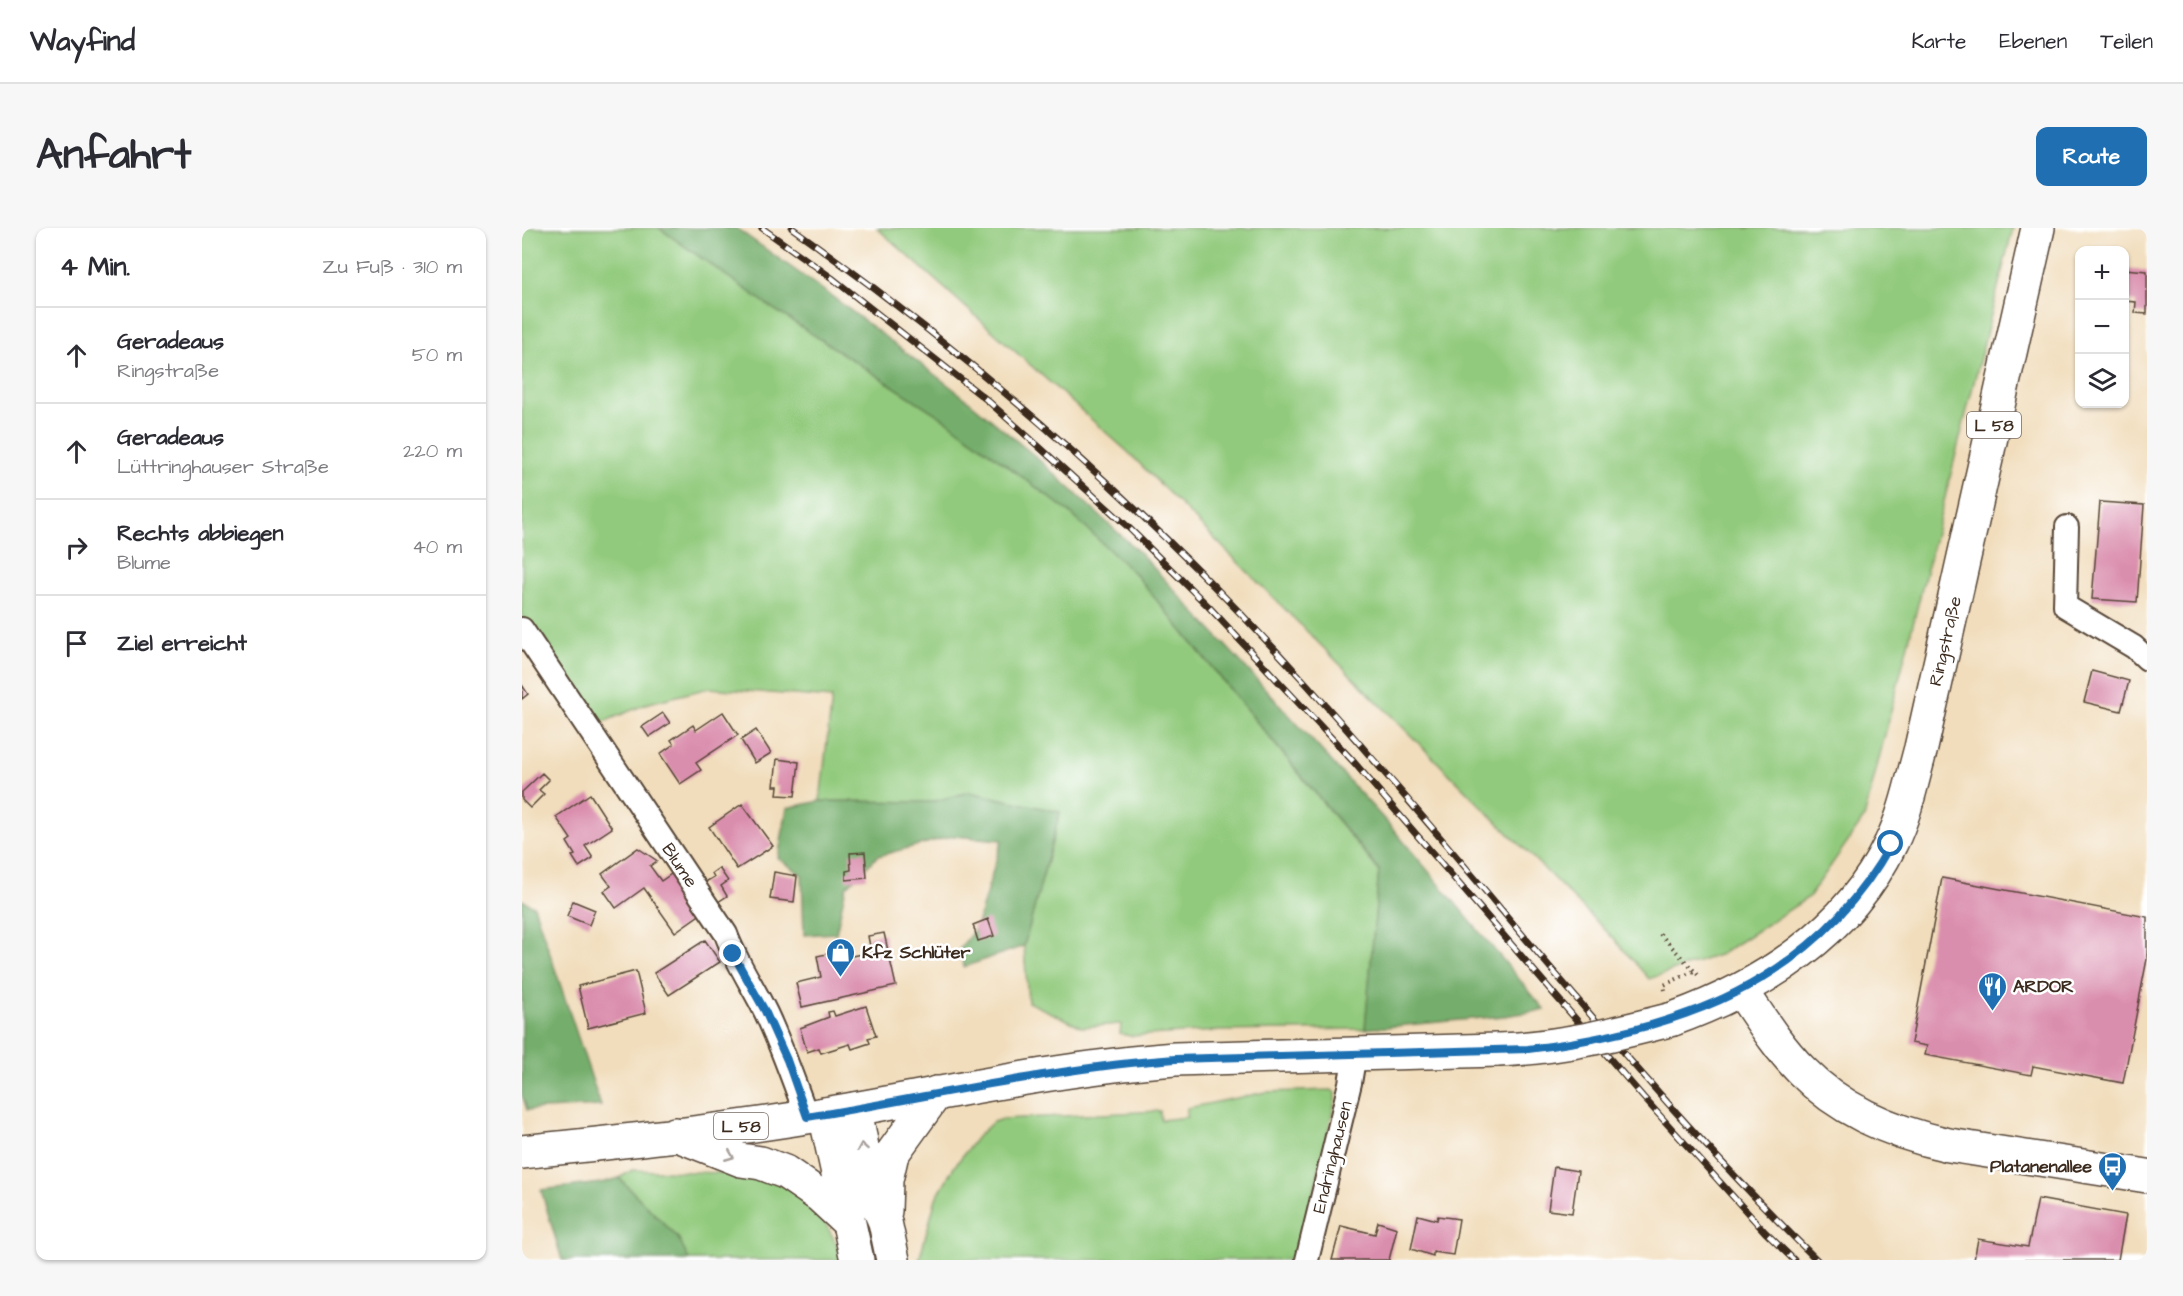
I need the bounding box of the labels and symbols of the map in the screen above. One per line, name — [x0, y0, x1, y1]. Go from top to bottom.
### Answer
road number: L 58 — [1967, 412, 2021, 438]
street label: Ringstraße — [1923, 593, 1969, 689]
route start — [1877, 830, 1903, 856]
street label: Blume — [656, 838, 704, 893]
shop icon: Kfz Schlüter — [825, 936, 857, 978]
route end — [719, 940, 745, 966]
place label: Kfz Schlüter — [862, 940, 971, 965]
restaurant icon: ARDOR — [1976, 970, 2008, 1012]
place label: ARDOR — [2013, 974, 2074, 999]
street label: Endringhausen — [1306, 1098, 1359, 1216]
road number: L 58 — [714, 1113, 768, 1139]
one-way arrow — [856, 1142, 869, 1152]
one-way arrow — [724, 1149, 735, 1161]
bus stop icon: Platanenallee — [2097, 1150, 2129, 1192]
place label: Platanenallee — [1990, 1154, 2092, 1179]

